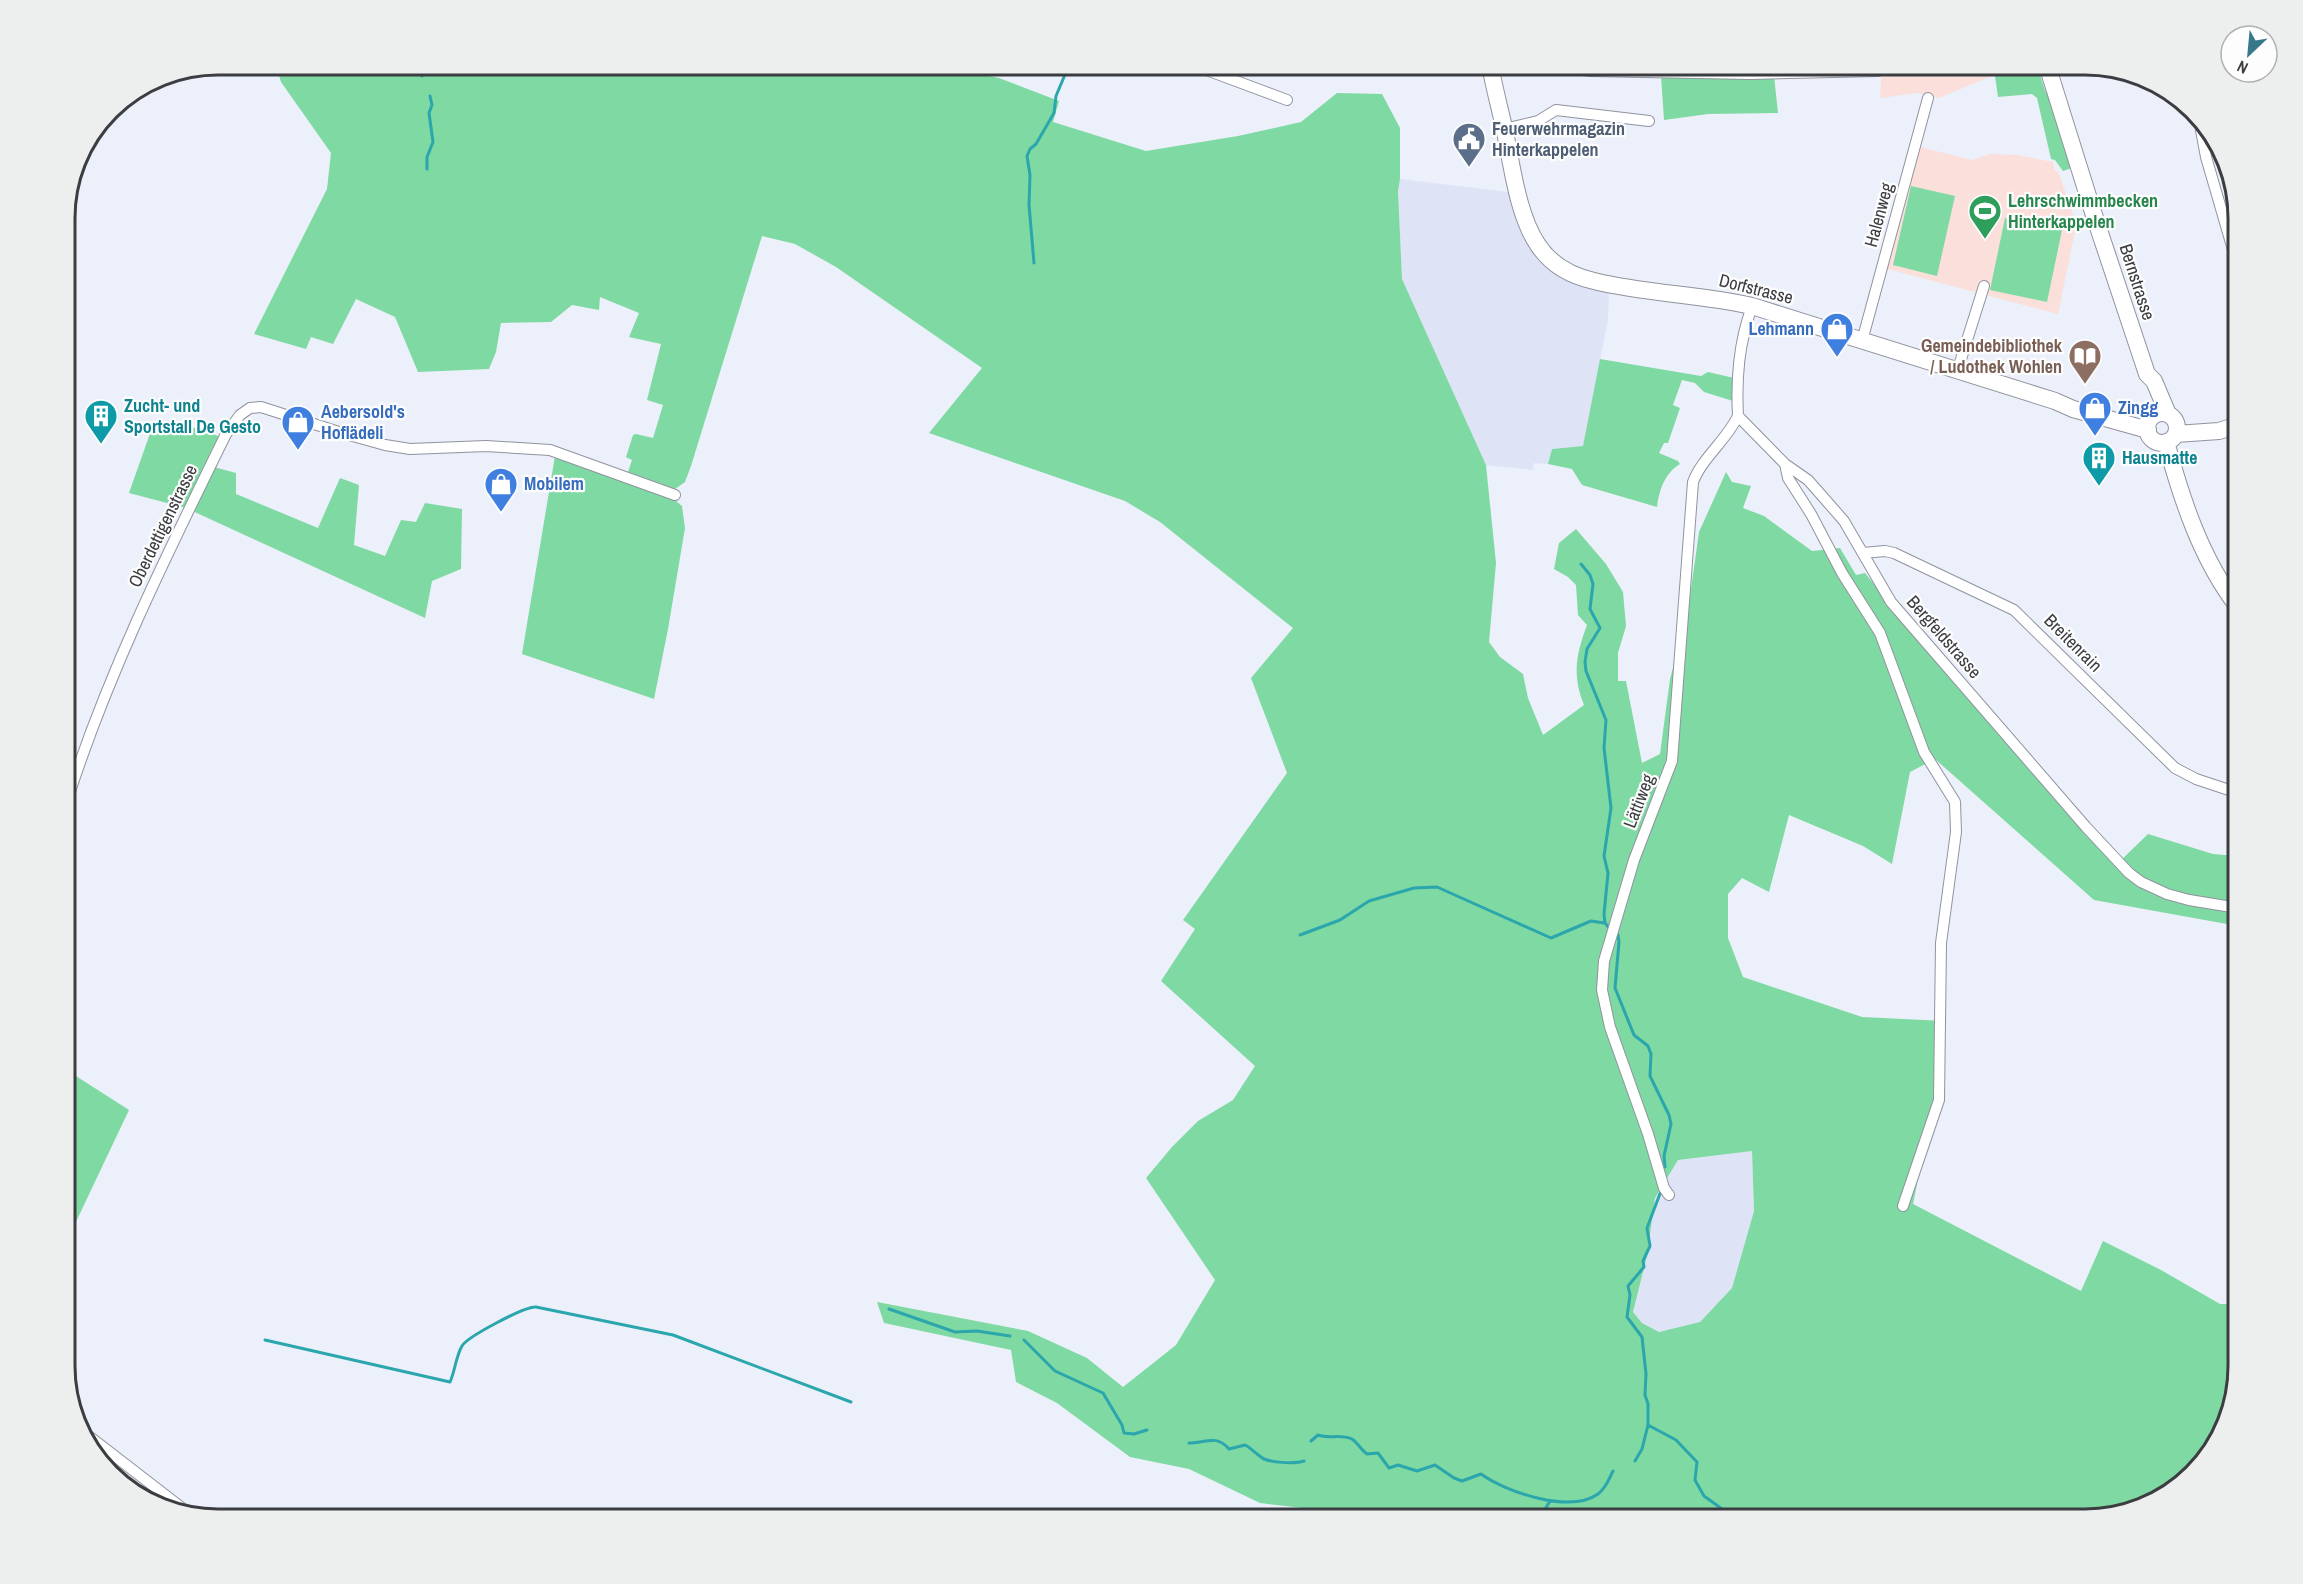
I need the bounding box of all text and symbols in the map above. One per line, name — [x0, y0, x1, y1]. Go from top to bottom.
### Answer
north arrow — [2219, 24, 2279, 84]
text: N — [2233, 56, 2252, 79]
place label: Feuerwehrmagazin Hinterkappelen — [1492, 116, 1625, 162]
public building icon: Feuerwehrmagazin Hinterkappelen — [1451, 121, 1487, 168]
street label: Halenweg — [1858, 179, 1899, 250]
place label: Lehrschwimmbecken Hinterkappelen — [2008, 188, 2158, 234]
sports icon: Lehrschwimmbecken Hinterkappelen — [1967, 193, 2003, 240]
street label: Bernstrasse — [2113, 241, 2162, 323]
street label: Dorfstrasse — [1716, 267, 1796, 310]
shop icon: Lehmann — [1819, 311, 1855, 358]
place label: Lehmann — [1748, 316, 1814, 341]
place label: Gemeindebibliothek / Ludothek Wohlen — [1921, 333, 2063, 379]
library icon: Gemeindebibliothek / Ludothek Wohlen — [2067, 338, 2103, 385]
shop icon: Zingg — [2077, 390, 2113, 437]
place label: Zucht- und Sportstall De Gesto — [124, 393, 261, 439]
place label: Zingg — [2118, 395, 2158, 420]
building icon: Zucht- und Sportstall De Gesto — [83, 398, 119, 445]
place label: Aebersold's Hoflädeli — [321, 399, 405, 445]
shop icon: Aebersold's Hoflädeli — [280, 404, 316, 451]
building icon: Hausmatte — [2081, 440, 2117, 487]
place label: Hausmatte — [2122, 445, 2197, 470]
street label: Oberdettigenstrasse — [122, 460, 203, 591]
shop icon: Mobilem — [483, 466, 519, 513]
place label: Mobilem — [524, 471, 584, 496]
street label: Bergfeldstrasse — [1901, 590, 1987, 684]
street label: Breitenrain — [2039, 608, 2108, 677]
street label: Lättiweg — [1617, 770, 1660, 831]

